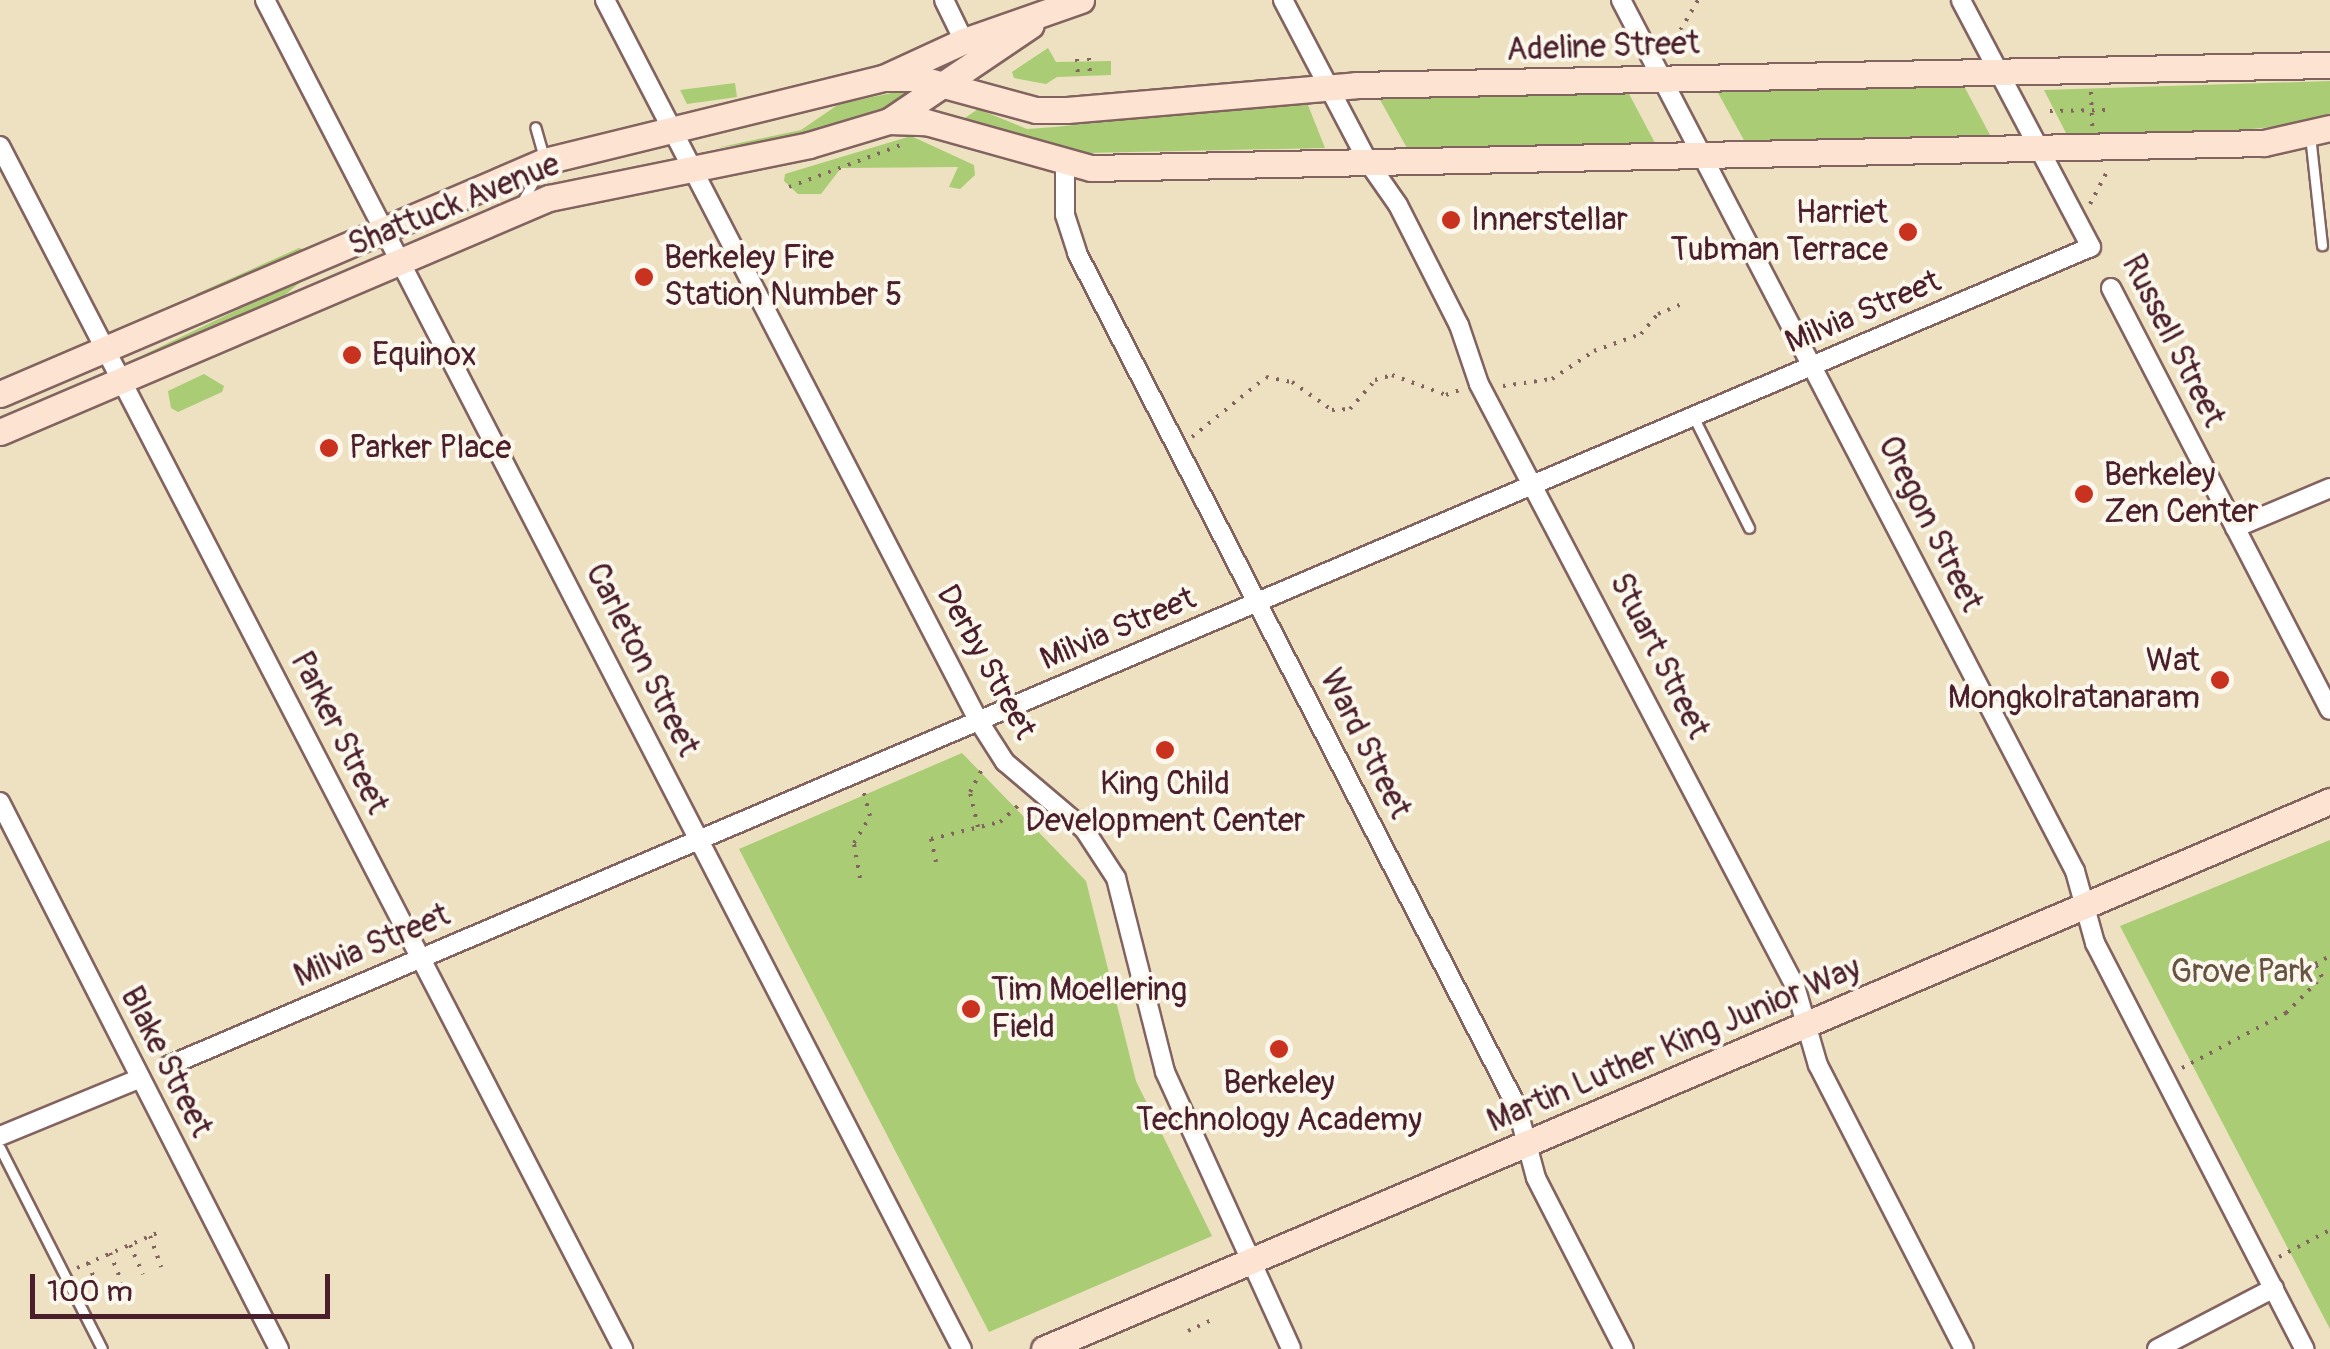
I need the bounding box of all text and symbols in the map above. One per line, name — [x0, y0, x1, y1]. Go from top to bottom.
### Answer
street label: Adeline Street — [1506, 24, 1700, 70]
street label: Shattuck Avenue — [343, 145, 565, 265]
place label: Harriet Tubman Terrace — [1671, 195, 1888, 270]
place label: Innerstellar — [1471, 201, 1628, 239]
marker: Innerstellar — [1440, 209, 1462, 231]
marker: Harriet Tubman Terrace — [1897, 221, 1919, 243]
place label: Berkeley Fire Station Number 5 — [664, 240, 902, 315]
street label: Russell Street — [2113, 249, 2233, 433]
street label: Milvia Street — [1780, 262, 1946, 362]
marker: Berkeley Fire Station Number 5 — [633, 266, 655, 288]
place label: Equinox — [372, 336, 477, 374]
marker: Equinox — [341, 344, 363, 366]
place label: Parker Place — [349, 429, 511, 467]
street label: Oregon Street — [1869, 430, 1991, 618]
marker: Parker Place — [318, 437, 340, 459]
place label: Berkeley Zen Center — [2104, 457, 2259, 532]
marker: Berkeley Zen Center — [2073, 483, 2095, 505]
street label: Carleton Street — [577, 557, 707, 763]
street label: Stuart Street — [1601, 567, 1717, 745]
street label: Derby Street — [928, 578, 1044, 746]
street label: Milvia Street — [1035, 579, 1201, 679]
place label: Wat Mongkolratanaram — [1948, 643, 2200, 718]
street label: Parker Street — [282, 645, 396, 821]
street label: Ward Street — [1311, 663, 1419, 825]
marker: Wat Mongkolratanaram — [2209, 669, 2231, 691]
marker: King Child Development Center — [1154, 739, 1176, 761]
place label: King Child Development Center — [1025, 766, 1305, 841]
street label: Milvia Street — [289, 896, 455, 996]
street label: Martin Luther King Junior Way — [1482, 949, 1866, 1141]
park label: Grove Park — [2171, 953, 2313, 991]
place label: Tim Moellering Field — [991, 972, 1187, 1047]
street label: Blake Street — [112, 980, 220, 1144]
marker: Tim Moellering Field — [960, 998, 982, 1020]
marker: Berkeley Technology Academy — [1268, 1038, 1290, 1060]
place label: Berkeley Technology Academy — [1136, 1065, 1422, 1140]
scale bar — [35, 1254, 335, 1316]
text: 100 m — [47, 1273, 133, 1310]

